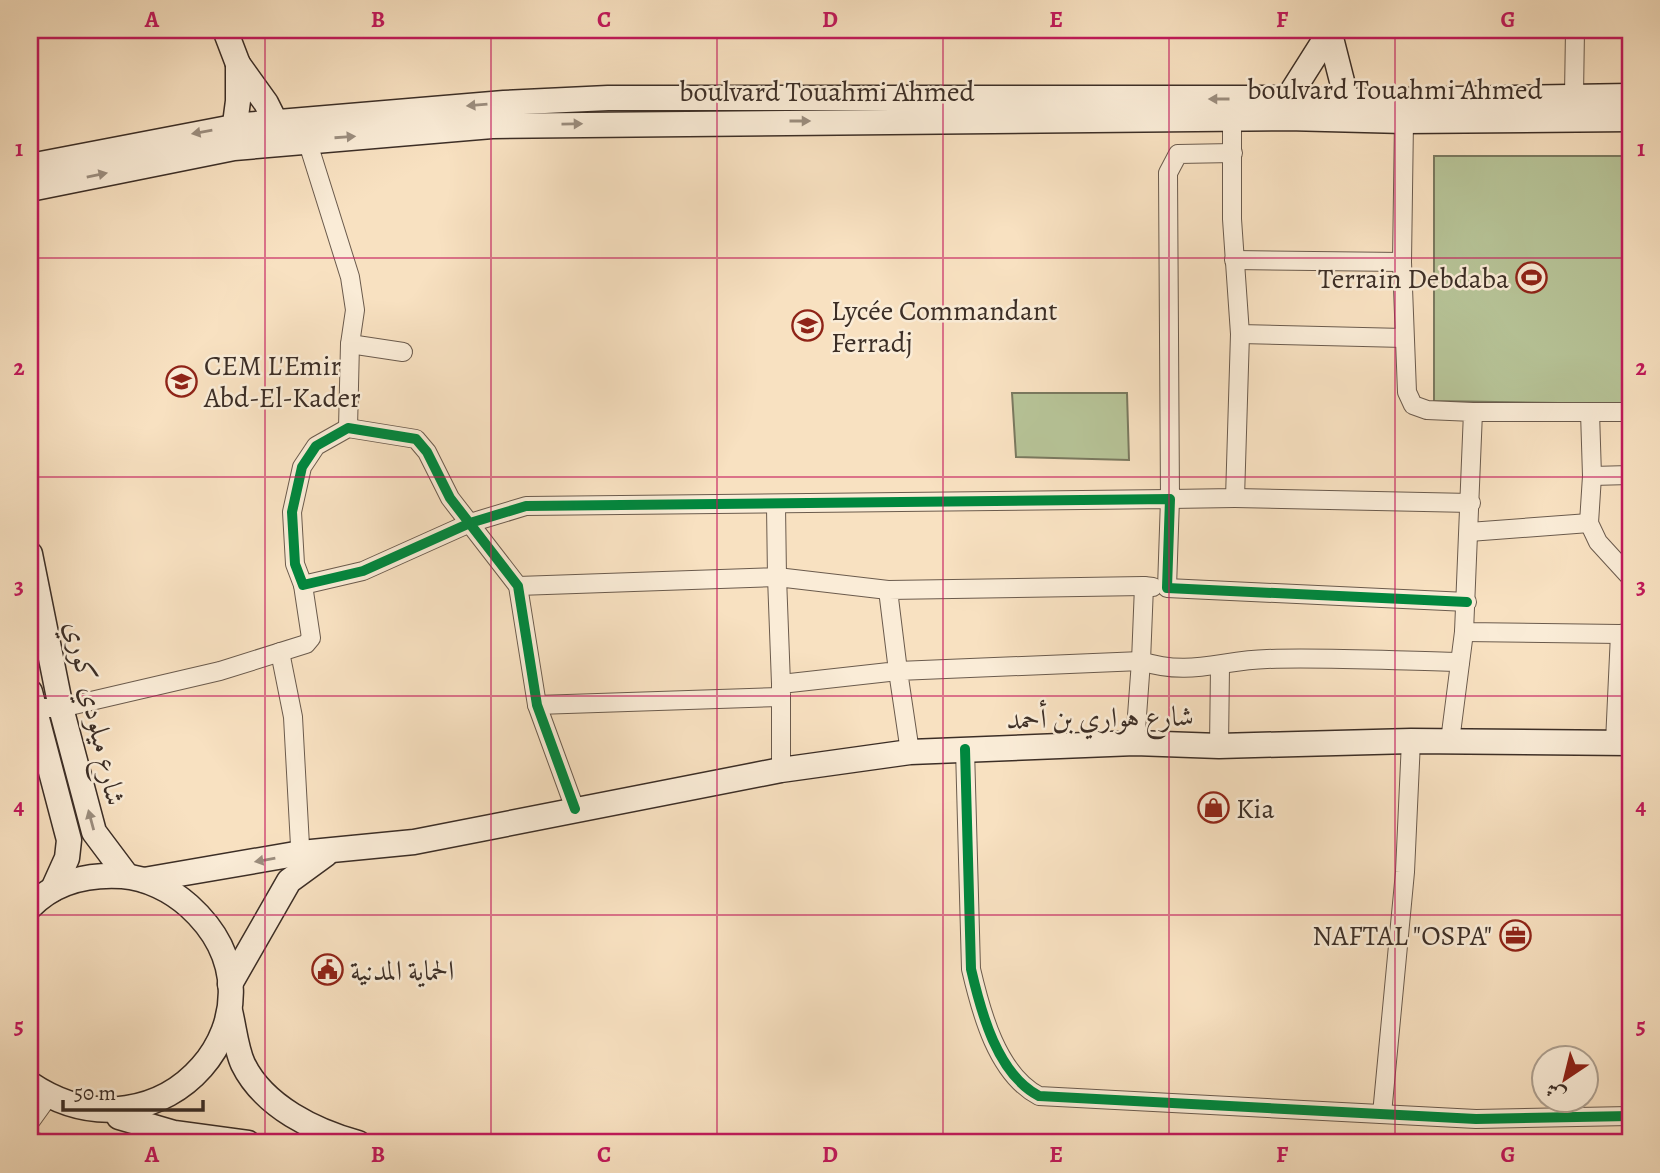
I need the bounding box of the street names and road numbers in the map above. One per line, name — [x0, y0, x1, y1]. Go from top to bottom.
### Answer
street label: boulvard Touahmi Ahmed — [1247, 71, 1544, 109]
street label: boulvard Touahmi Ahmed — [679, 73, 976, 111]
street label: شارع ميلودي كوري — [51, 617, 135, 810]
street label: شارع هواري بن أحمد — [1006, 696, 1194, 743]

